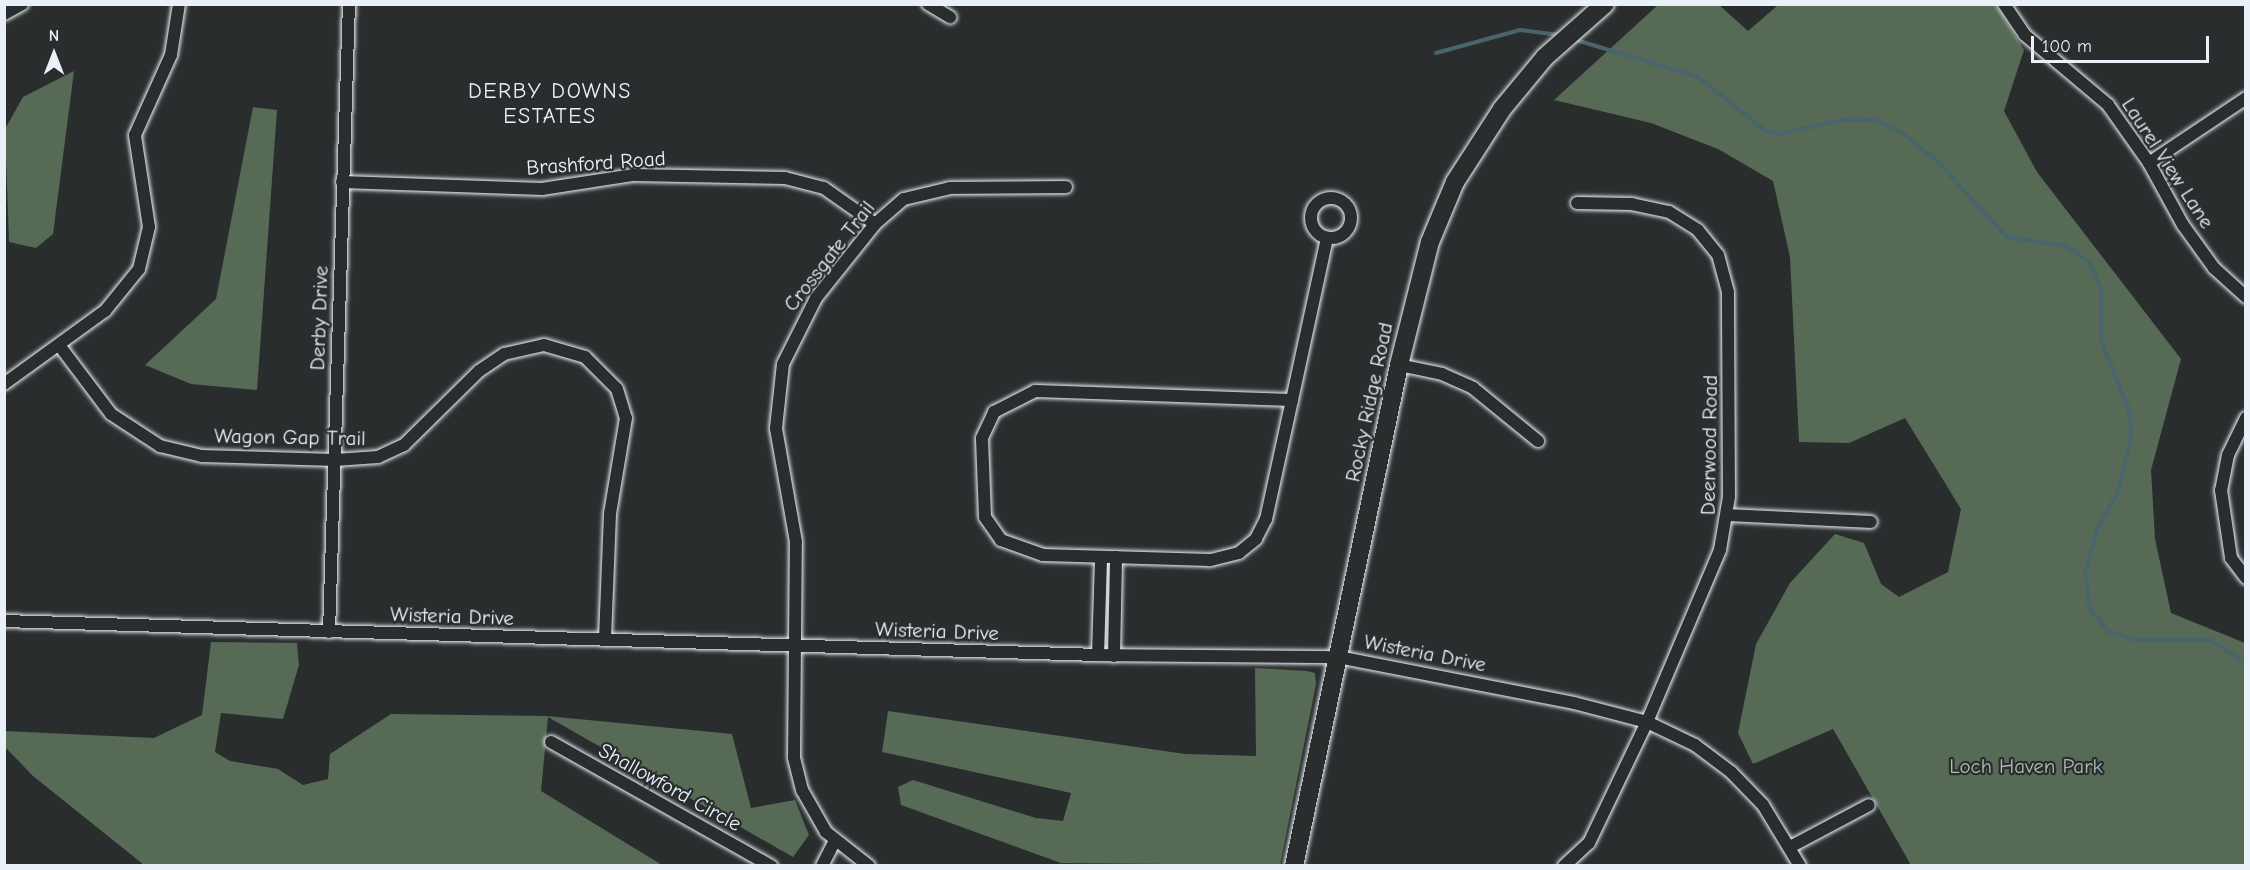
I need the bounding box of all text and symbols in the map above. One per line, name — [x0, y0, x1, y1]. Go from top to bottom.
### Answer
north arrow — [24, 24, 84, 84]
scale bar — [2034, 24, 2212, 62]
text: N — [49, 27, 59, 45]
text: 100 m — [2042, 36, 2092, 57]
district label: DERBY DOWNS ESTATES — [468, 78, 632, 130]
street label: Laurel View Lane — [2116, 93, 2220, 233]
street label: Brashford Road — [526, 146, 666, 180]
street label: Crossgate Trail — [778, 196, 880, 316]
street label: Derby Drive — [305, 265, 333, 371]
street label: Rocky Ridge Road — [1340, 320, 1398, 484]
street label: Deerwood Road — [1695, 375, 1723, 515]
street label: Wagon Gap Trail — [214, 423, 366, 451]
street label: Wisteria Drive — [390, 601, 514, 631]
street label: Wisteria Drive — [875, 616, 999, 646]
street label: Wisteria Drive — [1362, 629, 1488, 677]
street label: Shallowford Circle — [594, 737, 746, 837]
park label: Loch Haven Park — [1949, 753, 2103, 779]

